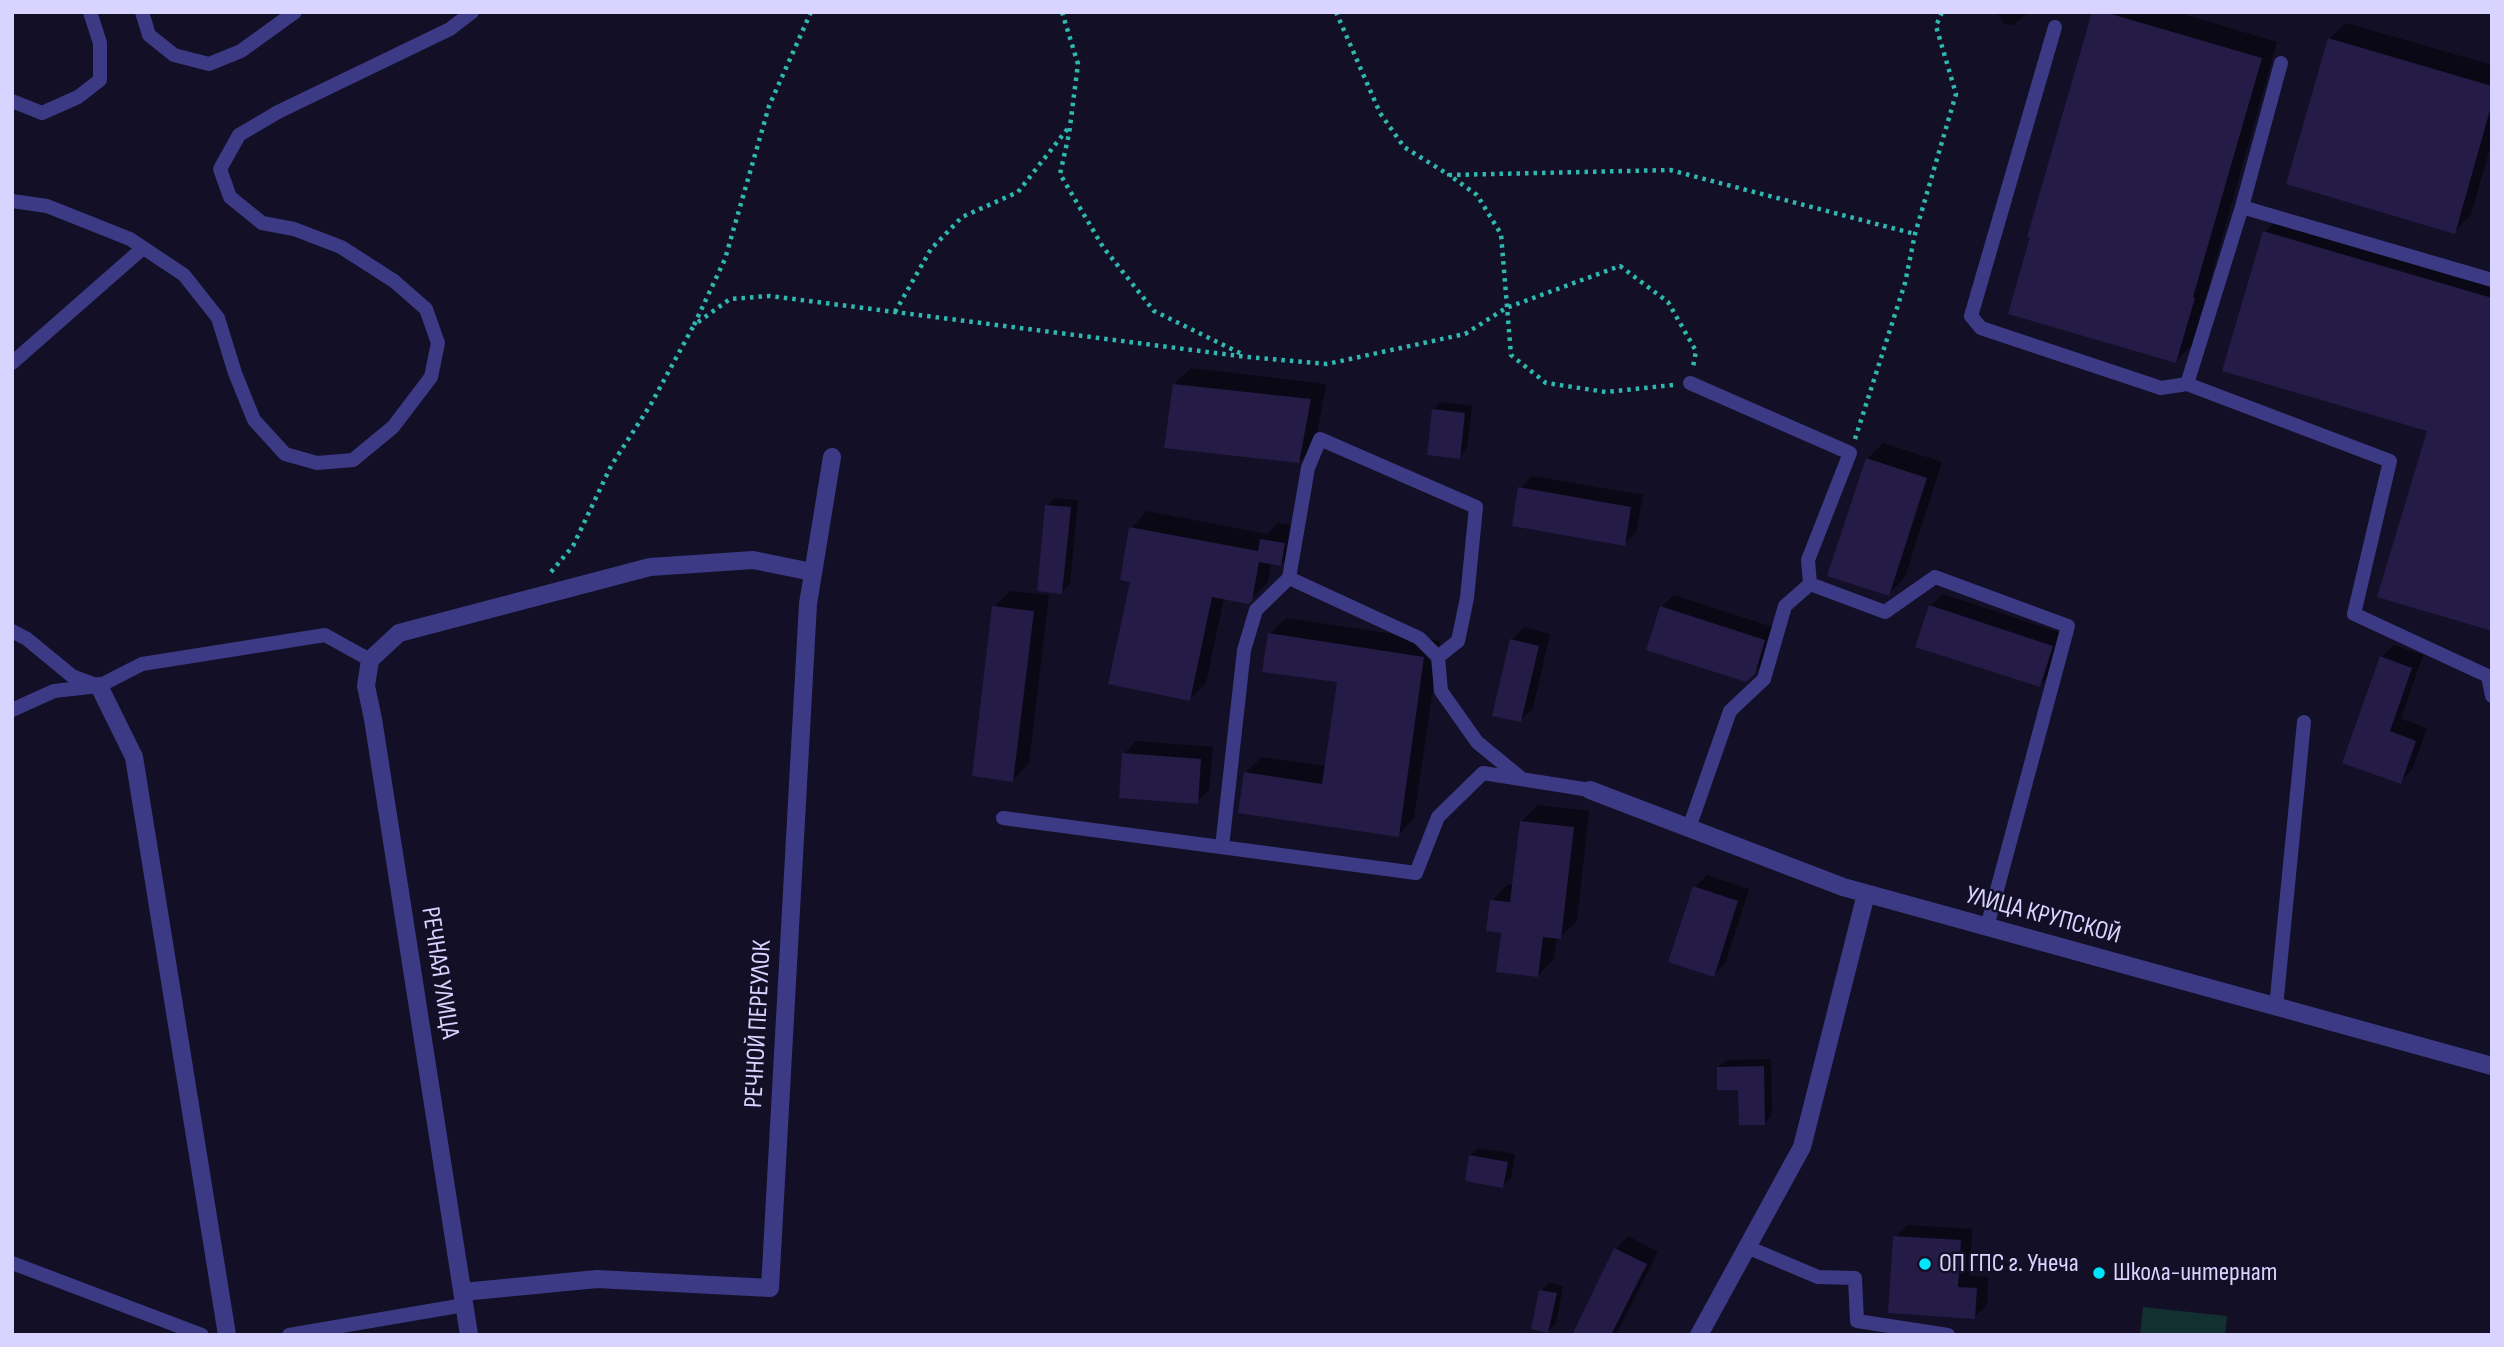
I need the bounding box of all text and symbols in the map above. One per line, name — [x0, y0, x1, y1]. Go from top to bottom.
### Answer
street label: УЛИЦА КРУПСКОЙ — [1962, 880, 2124, 952]
street label: РЕЧНАЯ УЛИЦА — [413, 905, 465, 1041]
street label: РЕЧНОЙ ПЕРЕУЛОК — [739, 939, 779, 1109]
place label: ОП ГПС г. Унеча — [1939, 1248, 2079, 1280]
marker: ОП ГПС г. Унеча — [1917, 1256, 1933, 1272]
place label: Школа-интернат — [2113, 1257, 2277, 1289]
marker: Школа-интернат — [2091, 1265, 2107, 1281]

